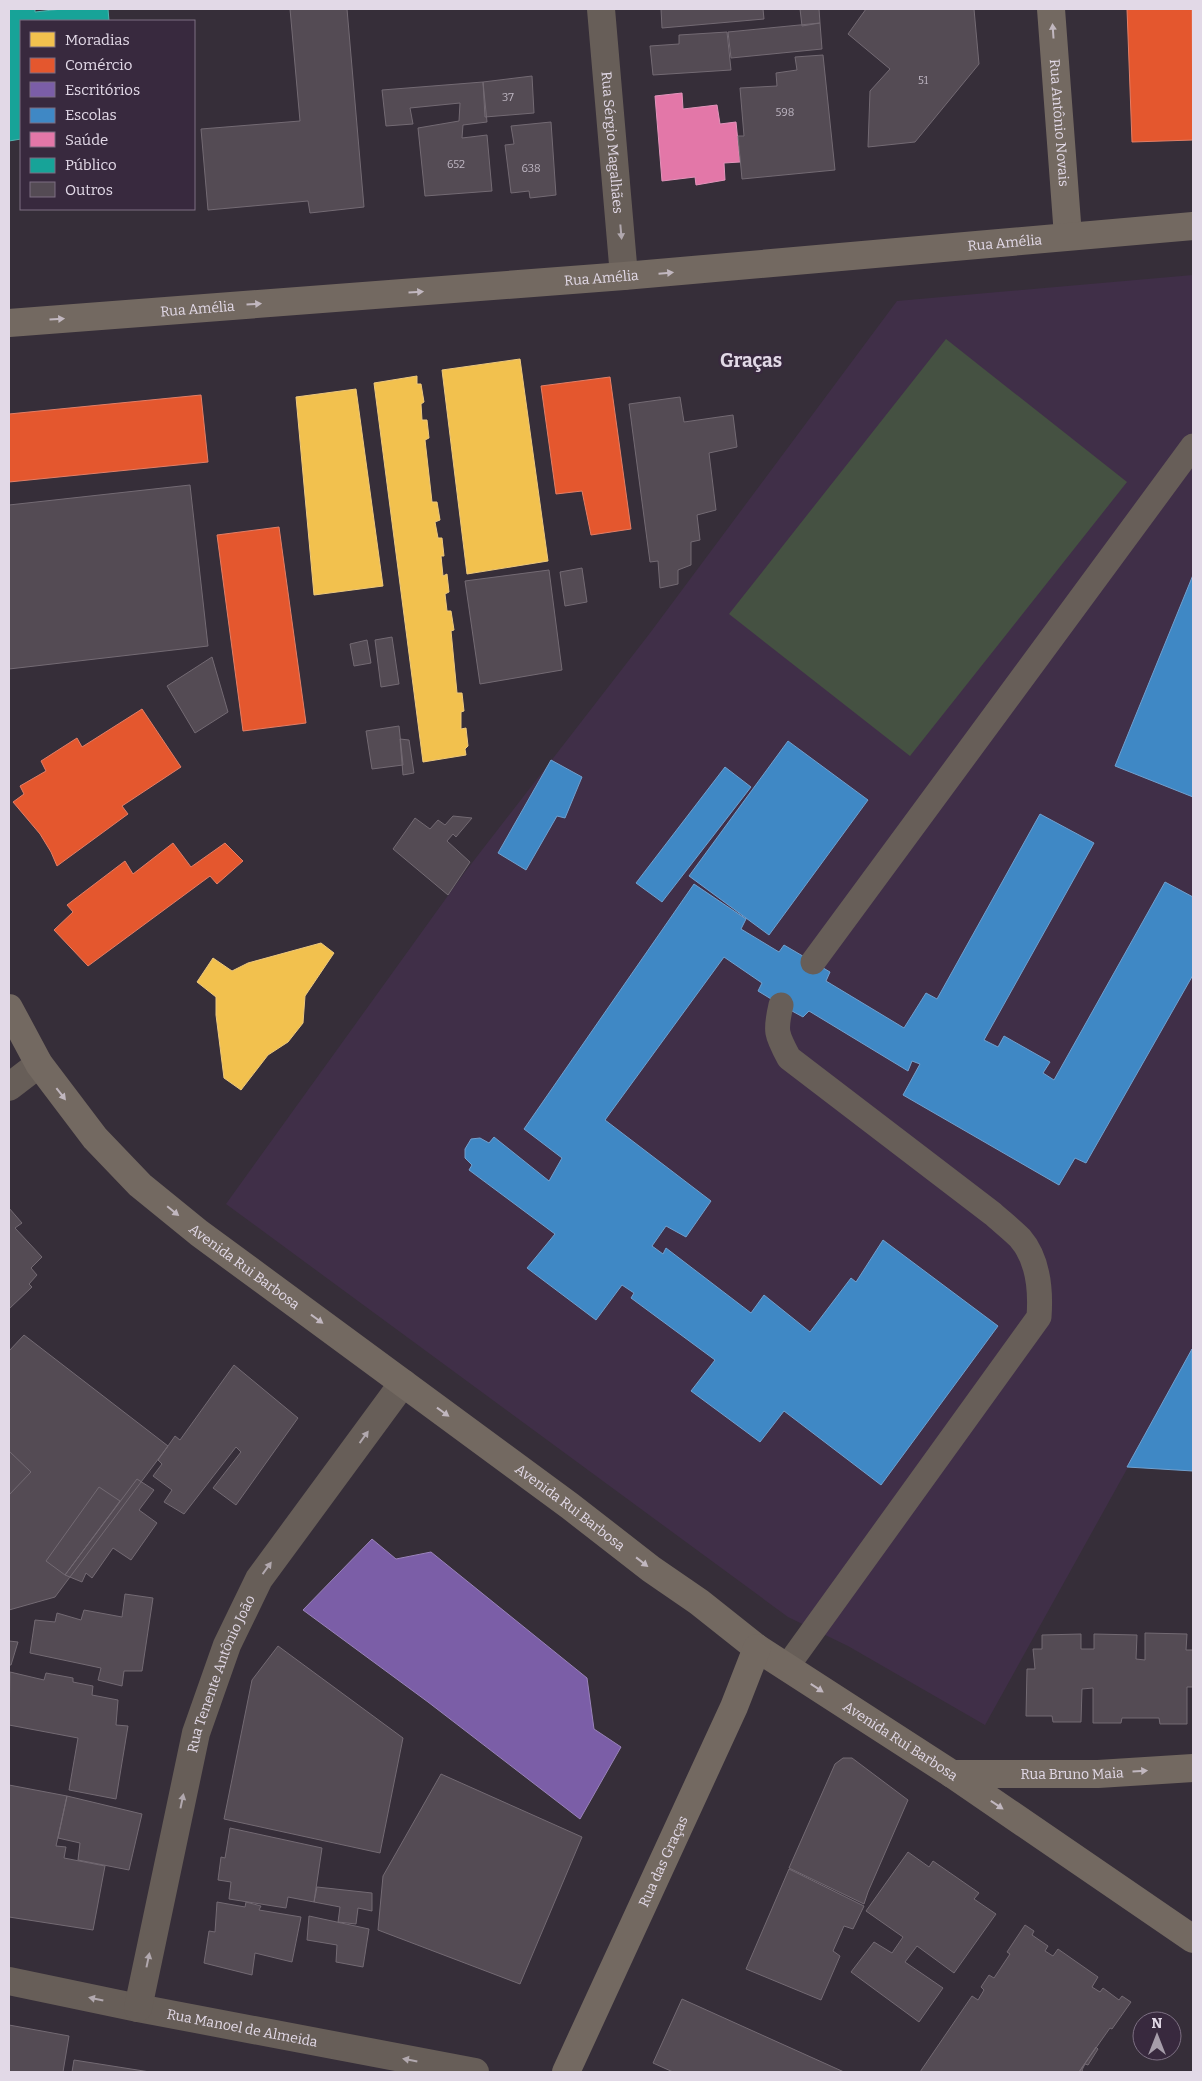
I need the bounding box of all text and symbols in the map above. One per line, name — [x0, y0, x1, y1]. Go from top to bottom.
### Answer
legend — [20, 20, 195, 210]
one-way arrow — [1048, 22, 1056, 38]
text: Moradias — [65, 31, 130, 49]
text: Comércio — [65, 56, 132, 74]
street label: Rua Antônio Novais — [1046, 58, 1073, 187]
street label: Rua Sérgio Magalhães — [598, 71, 627, 214]
house number: 51 — [918, 74, 929, 87]
text: Escritórios — [65, 81, 140, 99]
house number: 37 — [502, 91, 514, 104]
text: Escolas — [65, 106, 117, 124]
house number: 598 — [776, 106, 794, 119]
text: Saúde — [65, 131, 108, 149]
text: Público — [65, 156, 117, 174]
house number: 652 — [447, 158, 465, 171]
house number: 638 — [521, 162, 541, 175]
text: Outros — [65, 181, 113, 199]
one-way arrow — [617, 224, 625, 240]
street label: Rua Amélia — [967, 231, 1043, 254]
street label: Rua Amélia — [563, 266, 640, 289]
one-way arrow — [658, 269, 674, 277]
one-way arrow — [409, 288, 425, 296]
street label: Rua Amélia — [160, 297, 236, 320]
one-way arrow — [247, 300, 263, 308]
one-way arrow — [50, 315, 66, 323]
district label: Graças — [720, 349, 782, 372]
one-way arrow — [56, 1087, 67, 1100]
one-way arrow — [166, 1206, 179, 1217]
street label: Avenida Rui Barbosa — [186, 1220, 304, 1313]
one-way arrow — [310, 1314, 323, 1325]
one-way arrow — [436, 1407, 450, 1417]
one-way arrow — [358, 1431, 369, 1444]
street label: Avenida Rui Barbosa — [512, 1460, 629, 1554]
one-way arrow — [636, 1557, 649, 1568]
one-way arrow — [262, 1562, 273, 1575]
street label: Rua Tenente Antônio João — [184, 1592, 258, 1754]
one-way arrow — [810, 1683, 823, 1693]
street label: Avenida Rui Barbosa — [840, 1698, 962, 1784]
street label: Rua Bruno Maia — [1020, 1764, 1124, 1783]
one-way arrow — [1133, 1767, 1149, 1775]
one-way arrow — [178, 1793, 186, 1809]
one-way arrow — [990, 1800, 1004, 1810]
street label: Rua das Graças — [635, 1813, 691, 1910]
one-way arrow — [144, 1953, 152, 1968]
one-way arrow — [89, 1995, 104, 2003]
street label: Rua Manoel de Almeida — [166, 2005, 319, 2051]
north arrow — [1132, 2011, 1182, 2061]
text: N — [1152, 2015, 1163, 2032]
one-way arrow — [402, 2055, 418, 2063]

